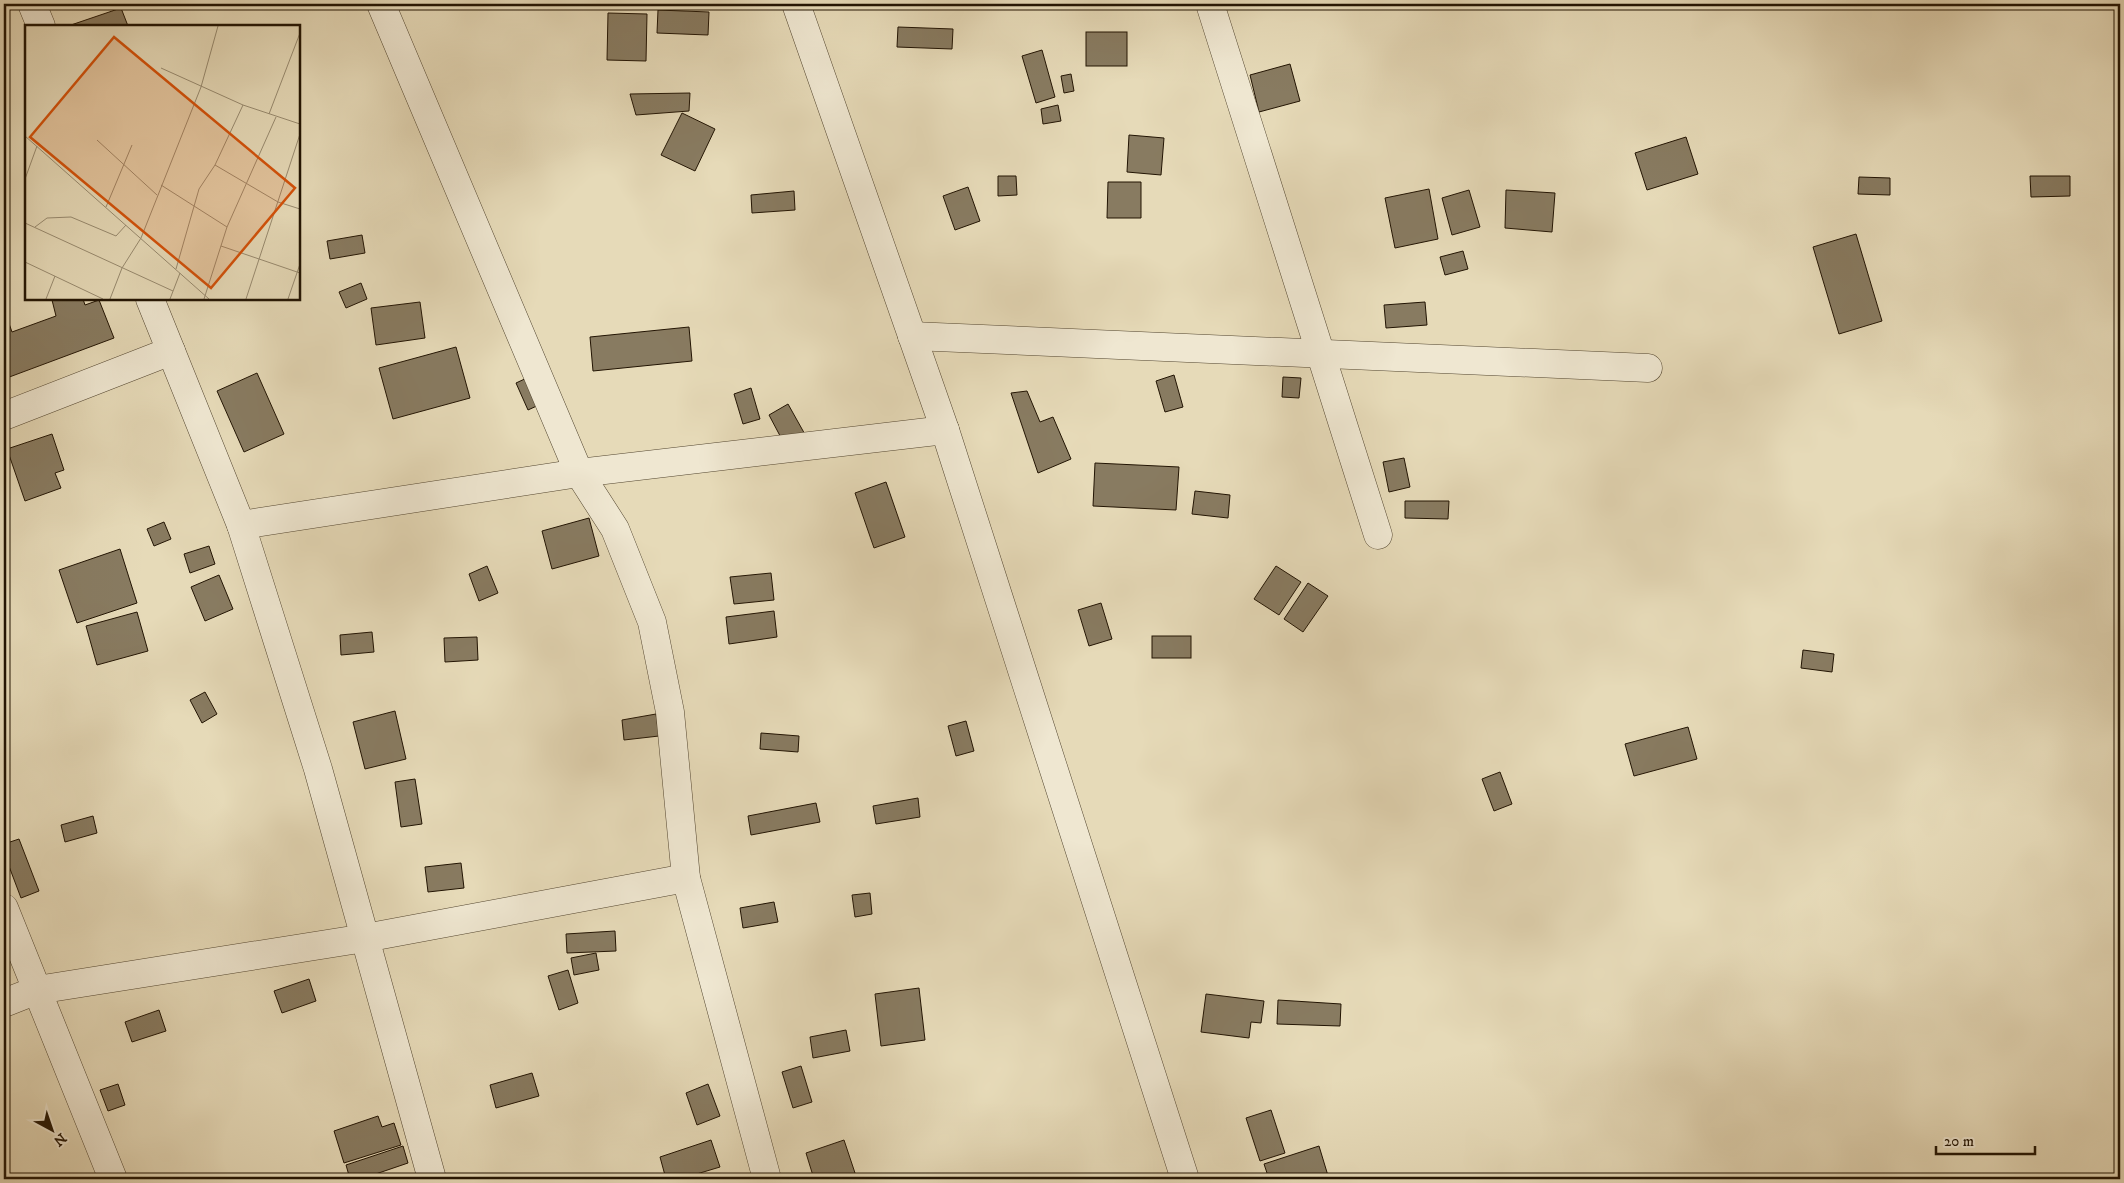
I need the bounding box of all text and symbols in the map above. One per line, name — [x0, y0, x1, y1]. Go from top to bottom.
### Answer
inset map — [25, 25, 300, 300]
north arrow — [28, 1106, 78, 1156]
scale bar — [1936, 1123, 2035, 1155]
text: N — [49, 1129, 70, 1150]
text: 20 m — [1944, 1132, 1974, 1151]

